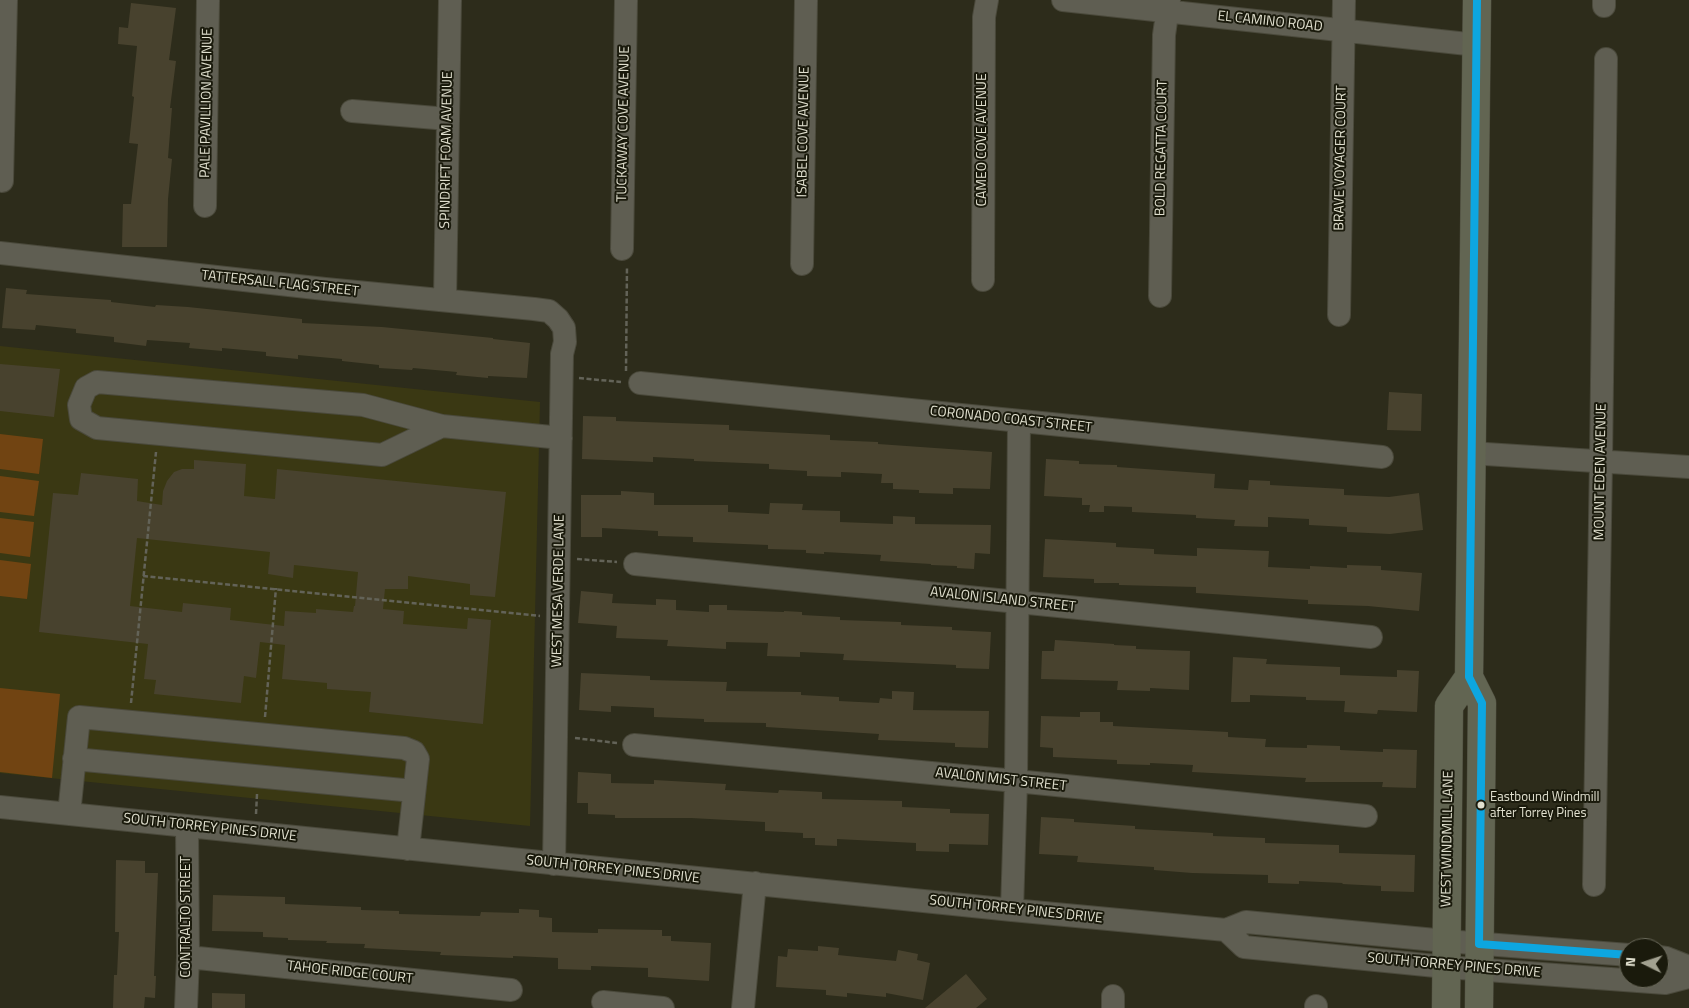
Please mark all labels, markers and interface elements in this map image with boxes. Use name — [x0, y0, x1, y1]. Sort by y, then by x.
street label: EL CAMINO ROAD — [1217, 8, 1323, 36]
street label: PALE PAVILLION AVENUE — [197, 28, 217, 178]
street label: TUCKAWAY COVE AVENUE — [614, 46, 634, 202]
street label: ISABEL COVE AVENUE — [794, 66, 814, 198]
street label: SPINDRIFT FOAM AVENUE — [437, 71, 457, 229]
street label: CAMEO COVE AVENUE — [975, 73, 991, 207]
street label: BOLD REGATTA COURT — [1152, 80, 1172, 216]
street label: BRAVE VOYAGER COURT — [1331, 85, 1351, 231]
street label: TATTERSALL FLAG STREET — [200, 267, 360, 301]
street label: CORONADO COAST STREET — [929, 403, 1093, 437]
street label: MOUNT EDEN AVENUE — [1591, 403, 1611, 541]
street label: WEST MESA VERDE LANE — [549, 514, 569, 668]
street label: AVALON ISLAND STREET — [929, 584, 1077, 616]
street label: AVALON MIST STREET — [935, 765, 1067, 795]
street label: WEST WINDMILL LANE — [1438, 771, 1458, 907]
place label: Eastbound Windmill after Torrey Pines — [1490, 790, 1600, 821]
marker: Eastbound Windmill after Torrey Pines — [1476, 800, 1486, 810]
street label: SOUTH TORREY PINES DRIVE — [122, 811, 298, 845]
street label: SOUTH TORREY PINES DRIVE — [525, 853, 701, 887]
street label: CONTRALTO STREET — [179, 856, 195, 978]
street label: SOUTH TORREY PINES DRIVE — [928, 893, 1104, 927]
north arrow — [1619, 938, 1669, 988]
street label: SOUTH TORREY PINES DRIVE — [1366, 950, 1542, 982]
text: N — [1619, 956, 1640, 968]
street label: TAHOE RIDGE COURT — [286, 958, 414, 988]

